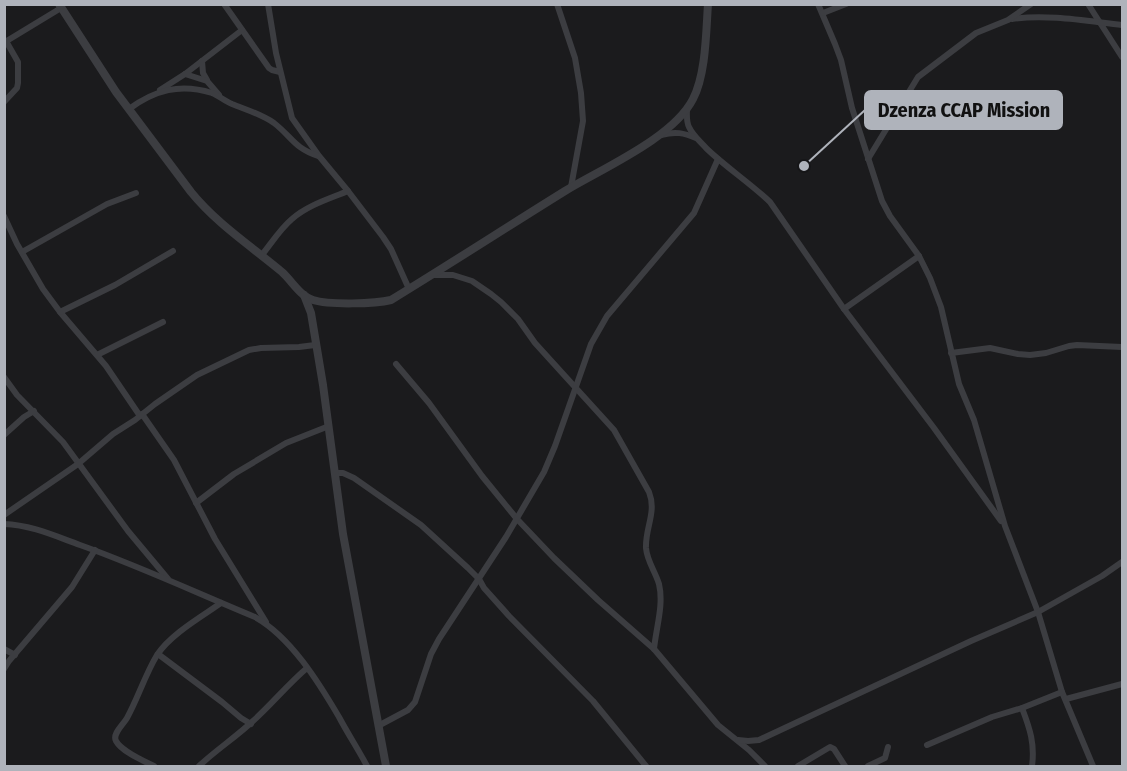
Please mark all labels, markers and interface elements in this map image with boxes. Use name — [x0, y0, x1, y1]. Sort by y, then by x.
callout: Dzenza CCAP Mission — [865, 91, 1062, 129]
text: Dzenza CCAP Mission — [878, 98, 1050, 122]

